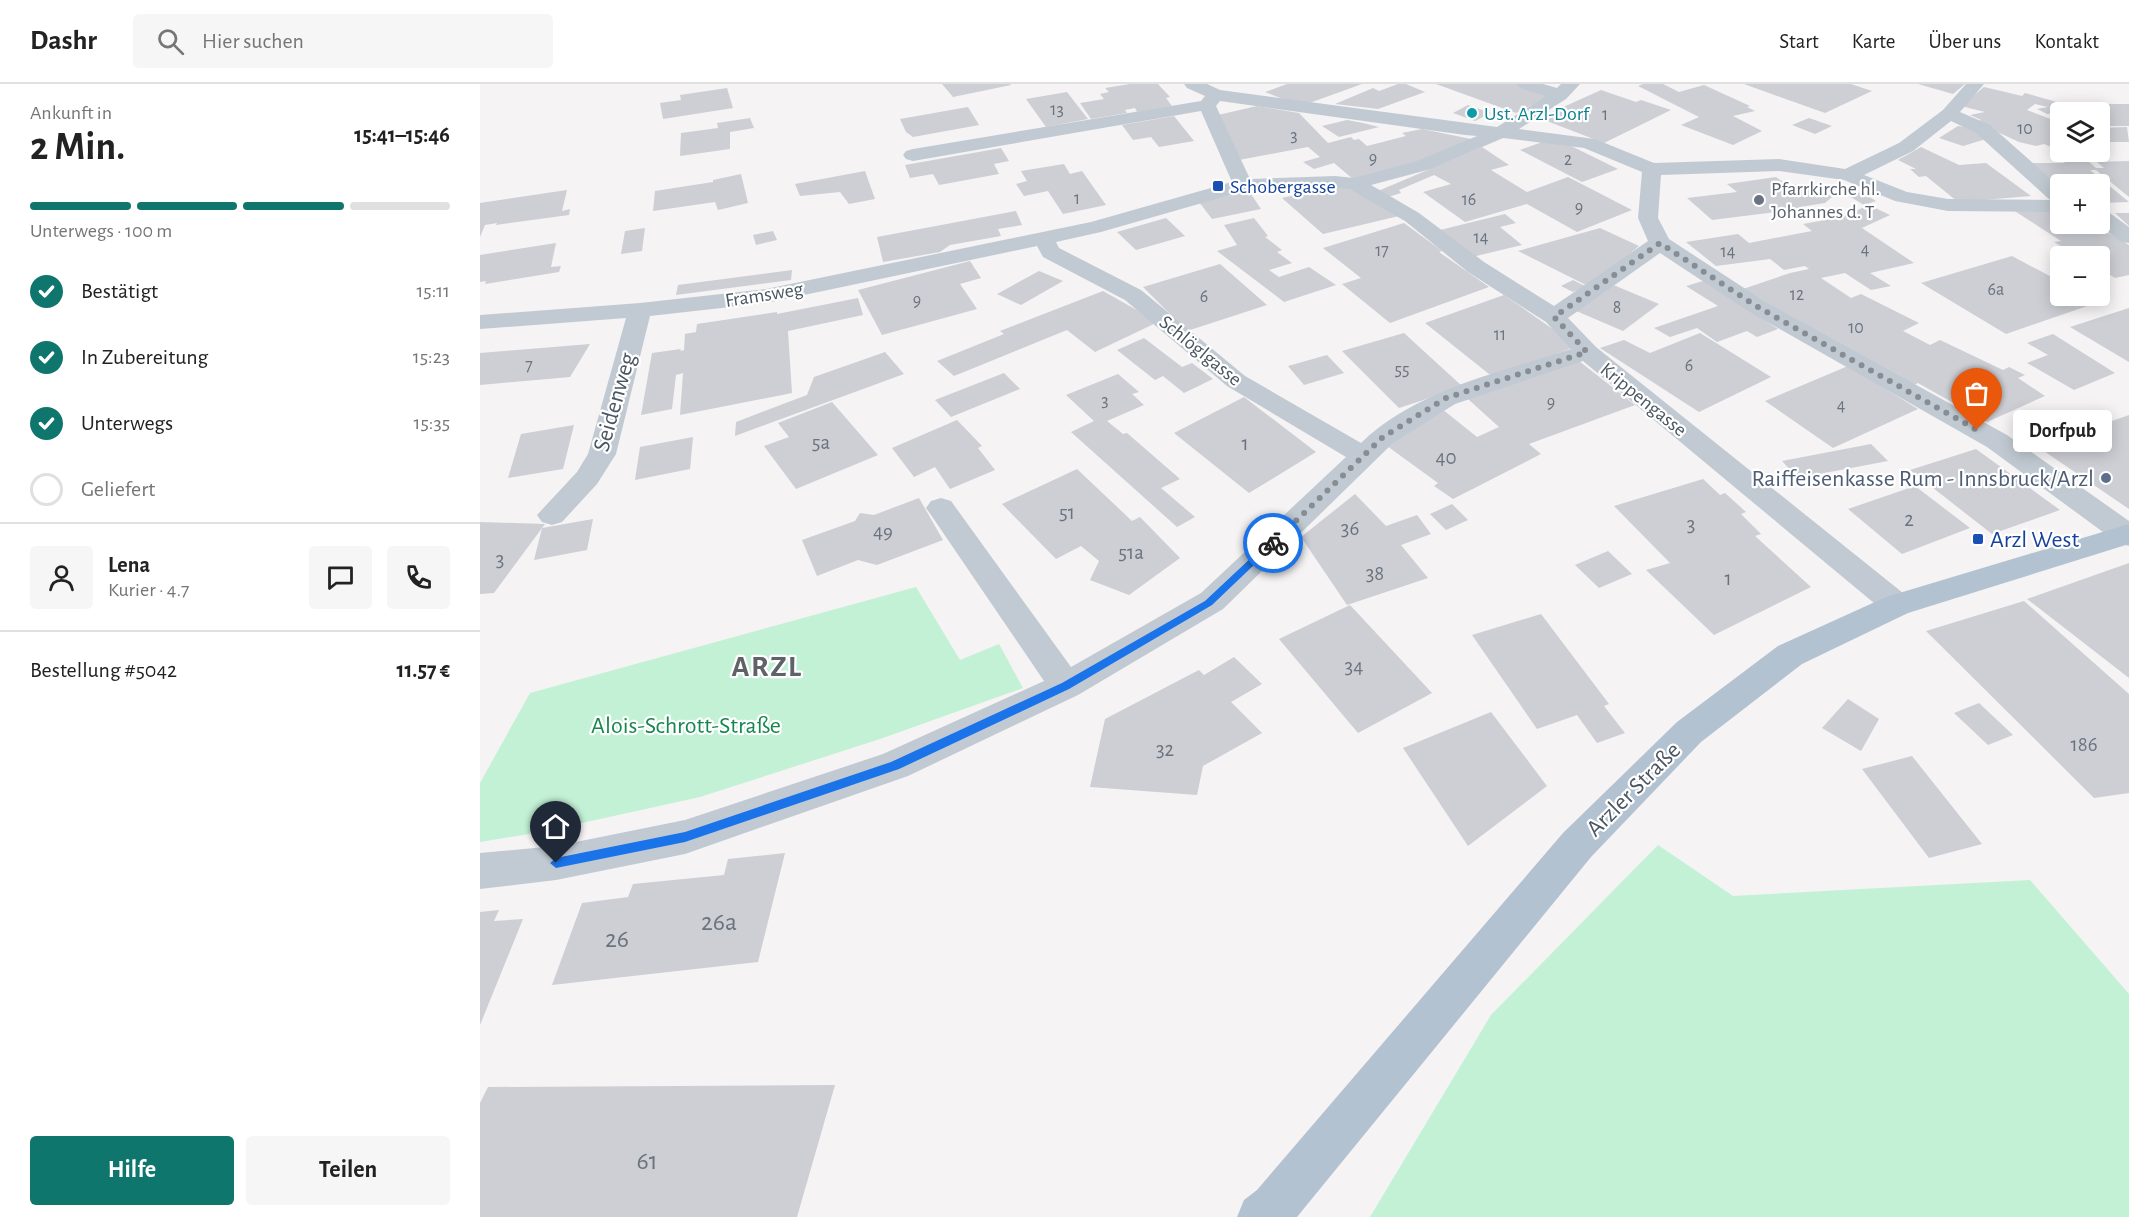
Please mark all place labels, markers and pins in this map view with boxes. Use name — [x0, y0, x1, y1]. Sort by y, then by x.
place label: Ust. Arzl-Dorf — [1484, 104, 1590, 124]
marker: Ust. Arzl-Dorf — [1465, 106, 1479, 120]
place label: Schobergasse — [1230, 177, 1336, 197]
marker: Schobergasse — [1211, 179, 1225, 193]
place label: Pfarrkirche hl. Johannes d. T — [1771, 179, 1880, 222]
marker: Pfarrkirche hl. Johannes d. T — [1752, 193, 1766, 207]
pin — [1951, 368, 2002, 430]
callout: Dorfpub — [2013, 409, 2112, 451]
place label: Raiffeisenkasse Rum - Innsbruck/Arzl — [1751, 467, 2094, 491]
marker: Raiffeisenkasse Rum - Innsbruck/Arzl — [2099, 471, 2113, 485]
place label: Arzl West — [1990, 528, 2079, 552]
marker: Arzl West — [1971, 532, 1985, 546]
pin — [530, 801, 581, 863]

